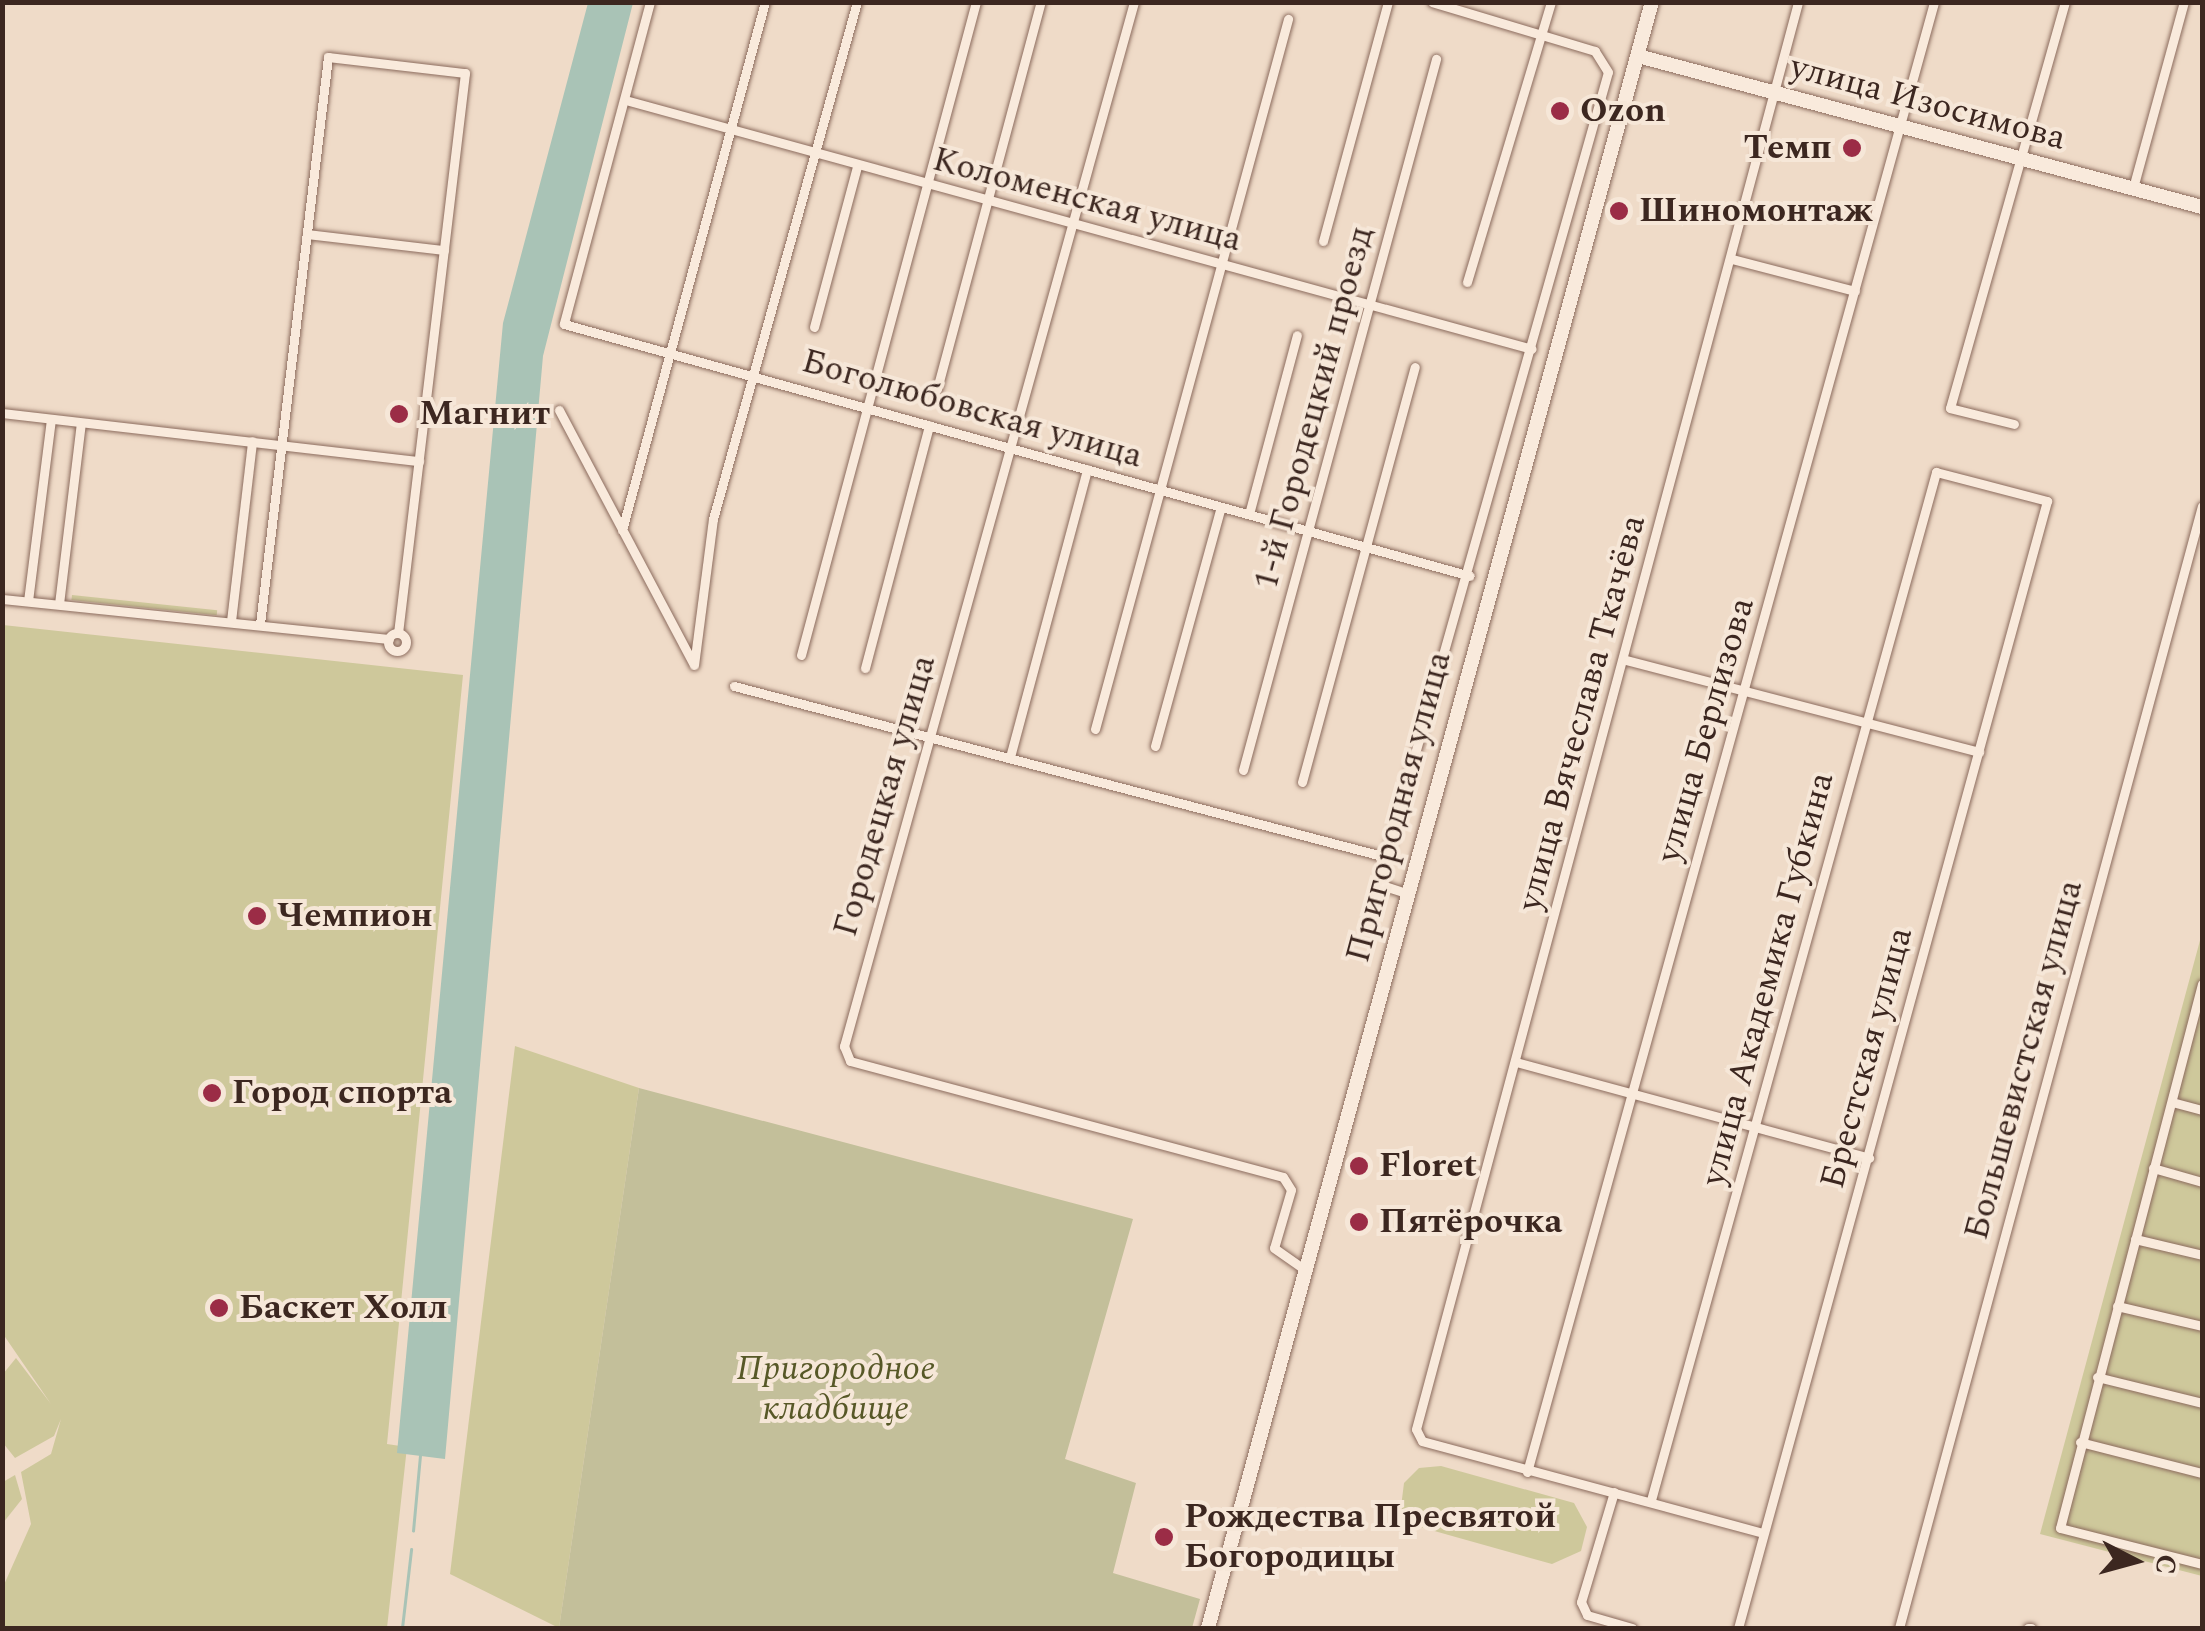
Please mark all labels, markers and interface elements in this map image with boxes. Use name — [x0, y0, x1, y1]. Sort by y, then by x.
street label: улица Изосимова — [1786, 46, 2070, 160]
place label: Ozon — [1580, 90, 1666, 132]
marker: Ozon — [1549, 100, 1571, 122]
place label: Темп — [1744, 127, 1832, 169]
marker: Темп — [1841, 137, 1863, 159]
street label: Коломенская улица — [928, 139, 1246, 261]
place label: Шиномонтаж — [1639, 190, 1873, 232]
marker: Шиномонтаж — [1608, 200, 1630, 222]
street label: 1-й Городецкий проезд — [1245, 222, 1383, 594]
street label: Боголюбовская улица — [797, 340, 1147, 478]
place label: Магнит — [419, 393, 550, 435]
marker: Магнит — [388, 403, 410, 425]
street label: улица Вячеслава Ткачёва — [1509, 511, 1655, 915]
street label: улица Берлизова — [1648, 593, 1764, 867]
street label: Пригородная улица — [1337, 647, 1461, 967]
street label: Городецкая улица — [825, 650, 945, 942]
street label: улица Академика Губкина — [1693, 768, 1843, 1190]
street label: Большевистская улица — [1956, 876, 2092, 1244]
place label: Чемпион — [277, 895, 433, 937]
marker: Чемпион — [246, 905, 268, 927]
street label: Брестская улица — [1812, 923, 1922, 1193]
place label: Город спорта — [232, 1072, 452, 1114]
marker: Город спорта — [201, 1082, 223, 1104]
place label: Floret — [1379, 1145, 1477, 1187]
marker: Floret — [1348, 1155, 1370, 1177]
place label: Пятёрочка — [1379, 1201, 1563, 1243]
marker: Пятёрочка — [1348, 1211, 1370, 1233]
place label: Баскет Холл — [239, 1287, 447, 1329]
marker: Баскет Холл — [208, 1297, 230, 1319]
park label: Пригородное кладбище — [736, 1348, 936, 1430]
place label: Рождества Пресвятой Богородицы — [1184, 1496, 1556, 1578]
north arrow — [2085, 1511, 2185, 1611]
marker: Рождества Пресвятой Богородицы — [1153, 1526, 1175, 1548]
text: С — [2143, 1552, 2188, 1576]

